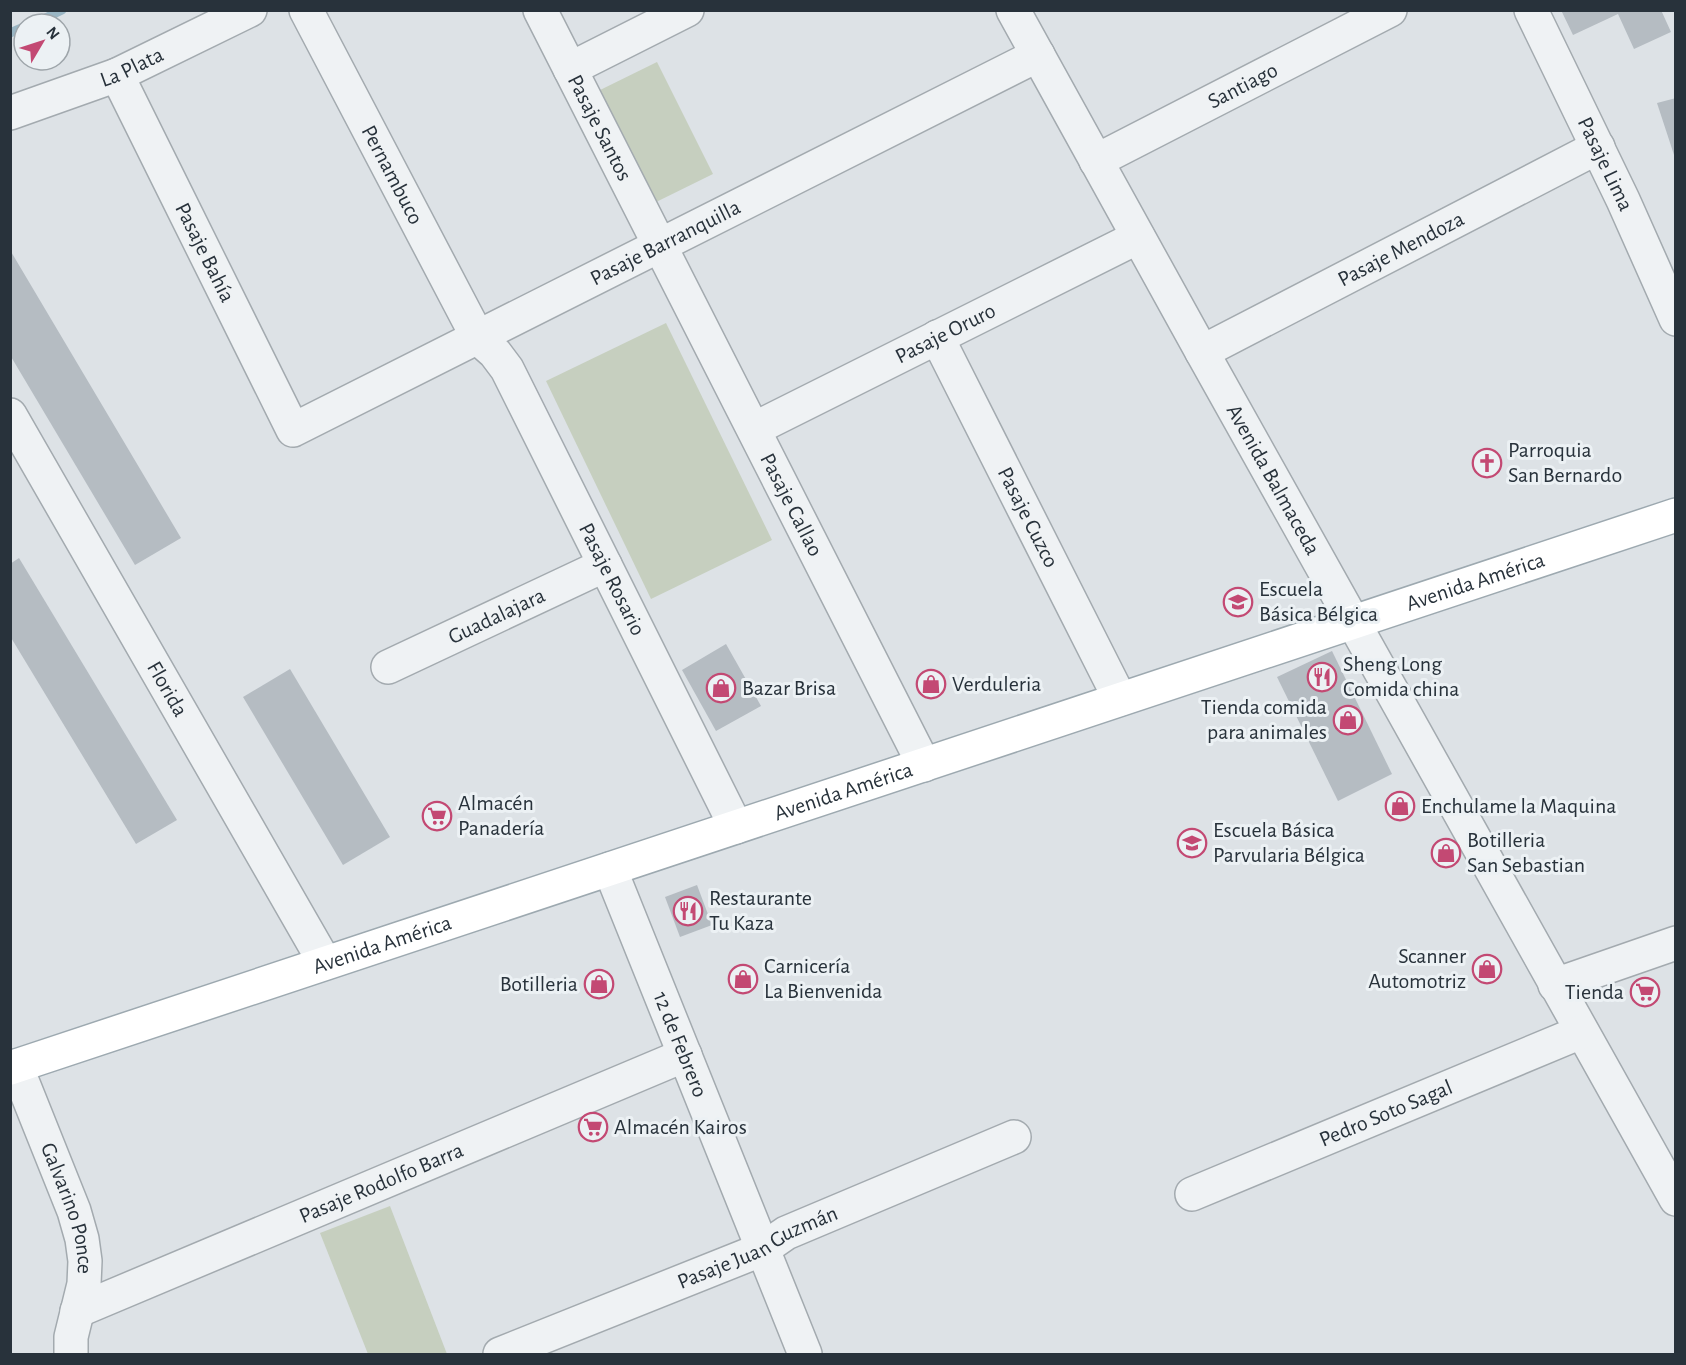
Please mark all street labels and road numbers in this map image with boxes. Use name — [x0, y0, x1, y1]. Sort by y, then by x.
street label: La Plata — [97, 43, 167, 91]
street label: Santiago — [1204, 59, 1281, 113]
street label: Pasaje Santos — [564, 71, 636, 184]
street label: Pasaje Lima — [1574, 114, 1637, 214]
street label: Pernambuco — [357, 122, 427, 228]
street label: Pasaje Barranquilla — [587, 196, 744, 290]
street label: Pasaje Bahía — [171, 199, 239, 306]
street label: Pasaje Mendoza — [1334, 207, 1468, 291]
street label: Pasaje Oruro — [892, 299, 999, 368]
street label: Avenida Balmaceda — [1223, 401, 1324, 559]
street label: Pasaje Callao — [756, 450, 827, 560]
street label: Pasaje Cuzco — [994, 463, 1063, 571]
street label: Pasaje Rosario — [575, 519, 649, 639]
street label: Avenida América — [1403, 548, 1547, 615]
street label: Guadalajara — [445, 584, 548, 648]
street label: Florida — [143, 658, 192, 720]
street label: Avenida América — [771, 758, 915, 825]
street label: Avenida América — [310, 911, 454, 978]
street label: 12 de Febrero — [649, 988, 712, 1100]
street label: Pedro Soto Sagal — [1316, 1076, 1456, 1151]
street label: Pasaje Rodolfo Barra — [296, 1139, 466, 1227]
street label: Galvarino Ponce — [37, 1140, 96, 1274]
street label: Pasaje Juan Guzmán — [674, 1202, 841, 1293]

